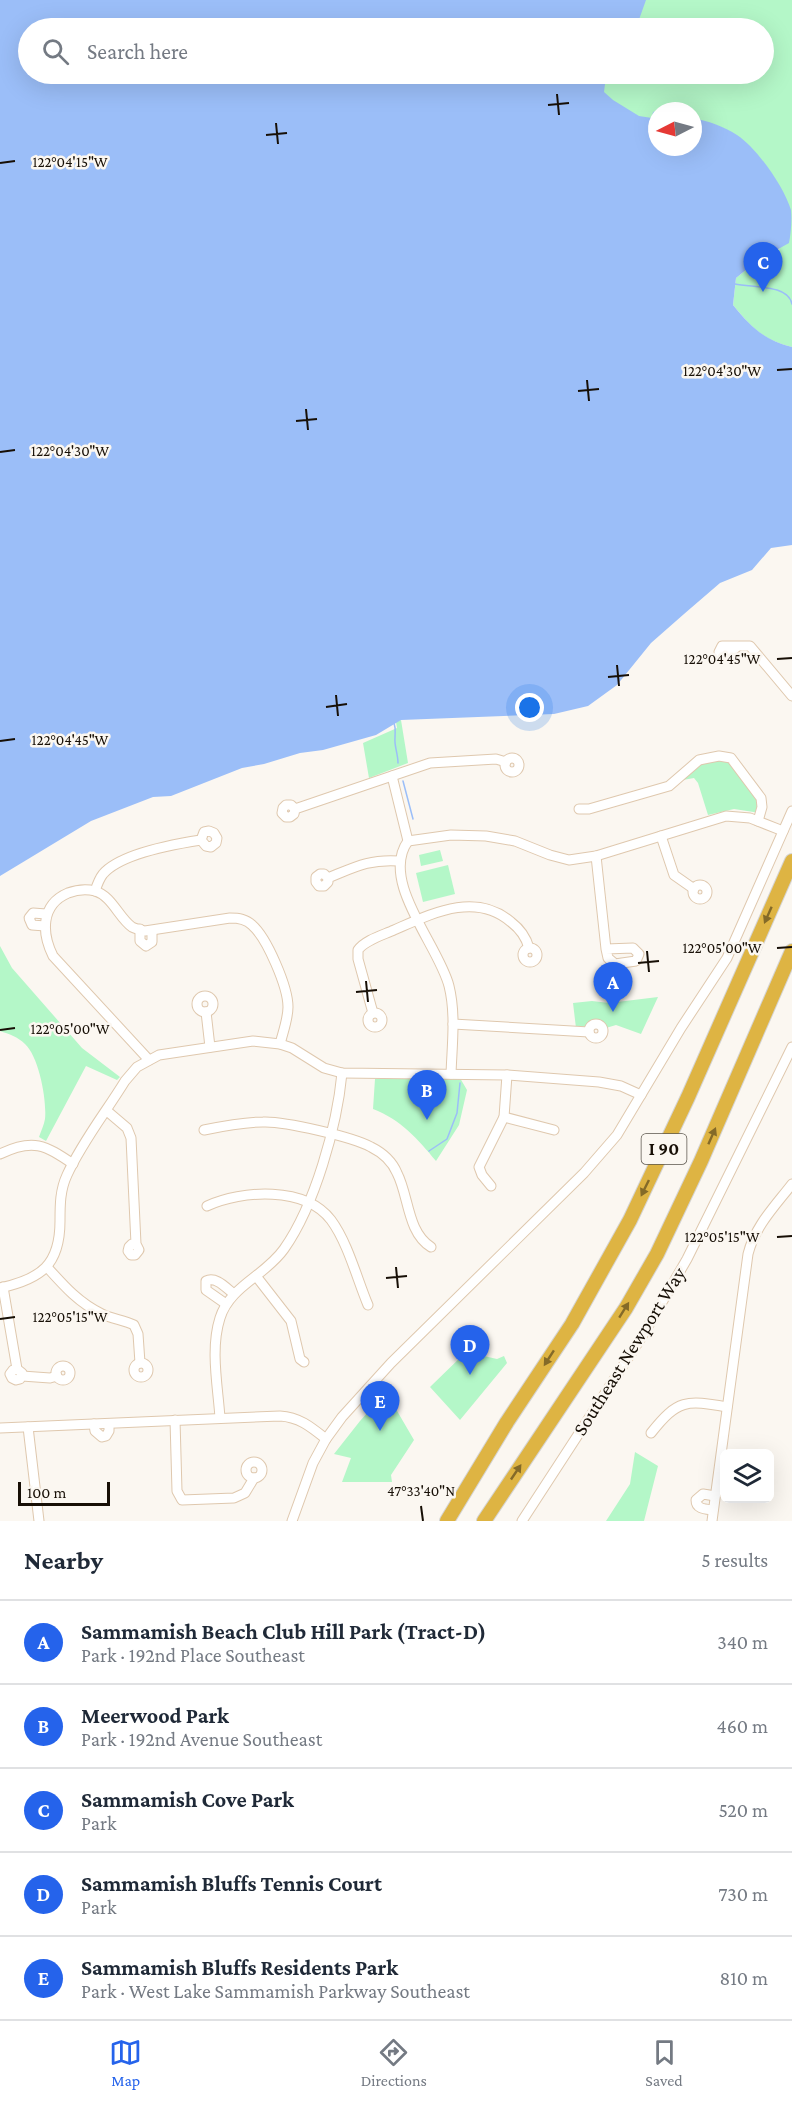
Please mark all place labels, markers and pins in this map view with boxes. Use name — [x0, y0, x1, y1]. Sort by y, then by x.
pin: C — [744, 242, 783, 292]
pin: A — [594, 962, 632, 1012]
pin: B — [408, 1070, 446, 1120]
pin: D — [450, 1326, 490, 1375]
pin: E — [360, 1382, 400, 1431]

